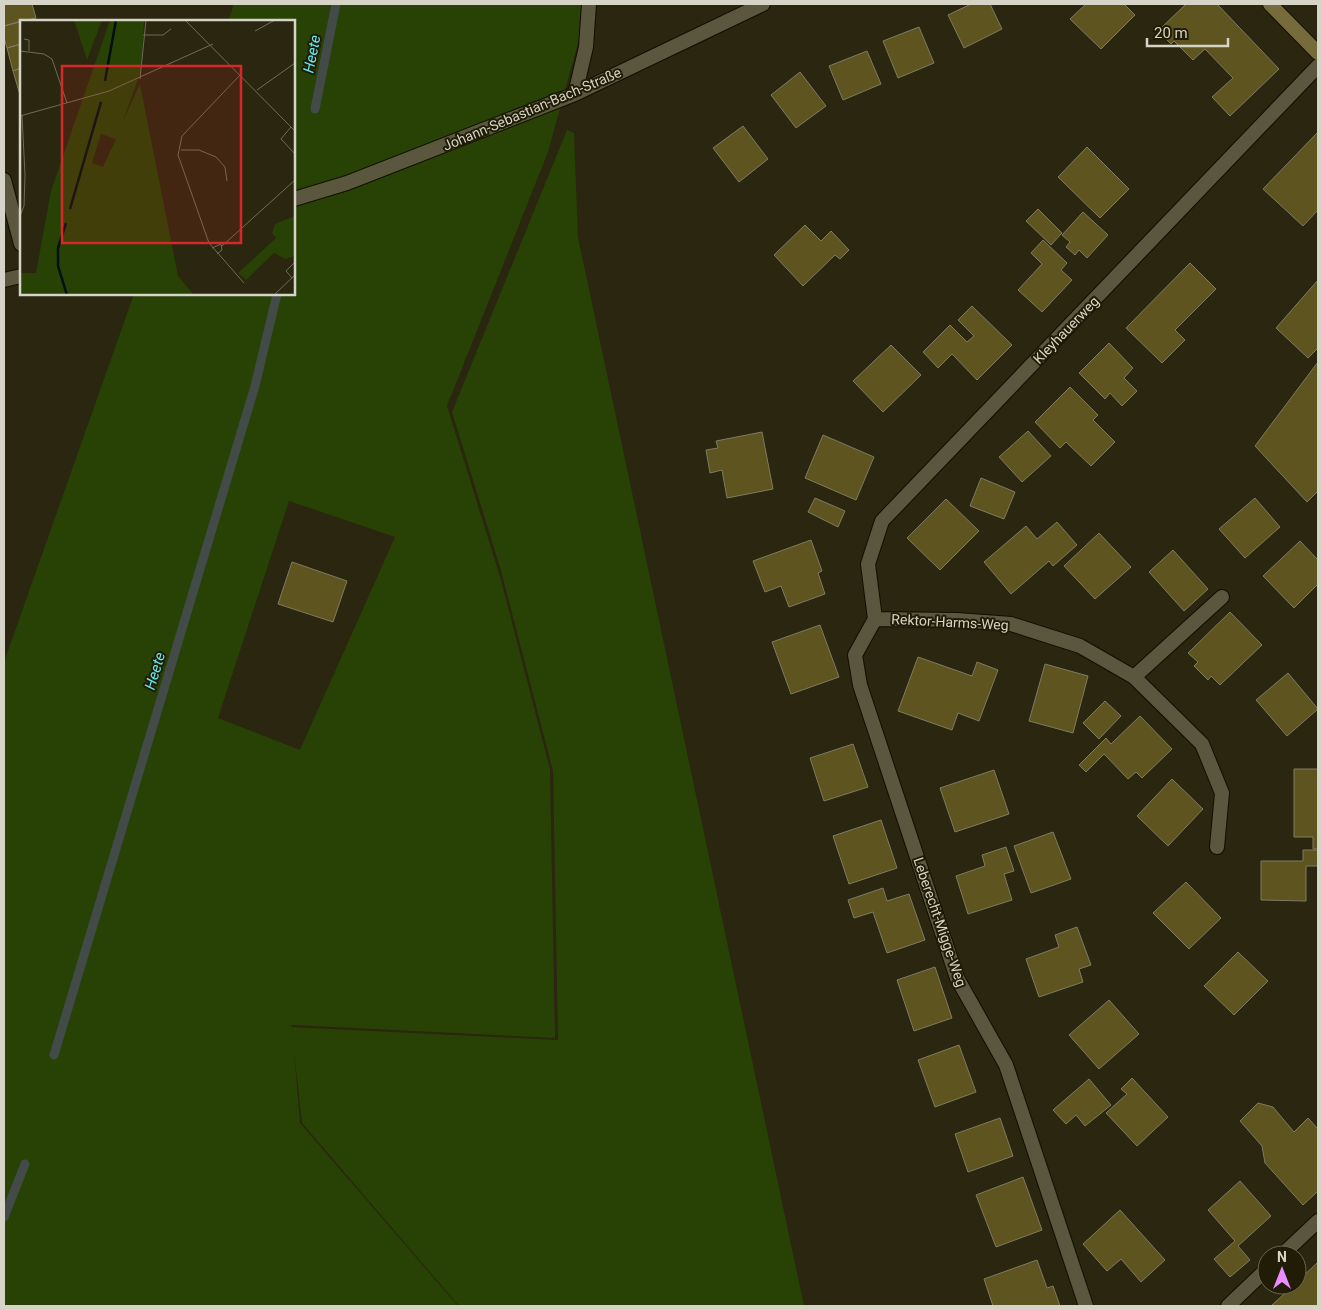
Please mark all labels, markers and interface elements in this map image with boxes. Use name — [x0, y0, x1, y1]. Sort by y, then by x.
scale bar — [1147, 15, 1228, 47]
inset map — [20, 20, 295, 295]
text: 20 m — [1154, 24, 1188, 42]
water label: Heete — [300, 33, 325, 75]
street label: Johann-Sebastian-Bach-Straße — [441, 64, 623, 154]
street label: Kleyhauerweg — [1030, 293, 1102, 367]
street label: Rektor-Harms-Weg — [891, 611, 1009, 633]
water label: Heete — [141, 650, 169, 692]
street label: Leberecht-Migge-Weg — [910, 855, 970, 989]
north arrow — [1257, 1245, 1307, 1295]
text: N — [1277, 1249, 1287, 1265]

